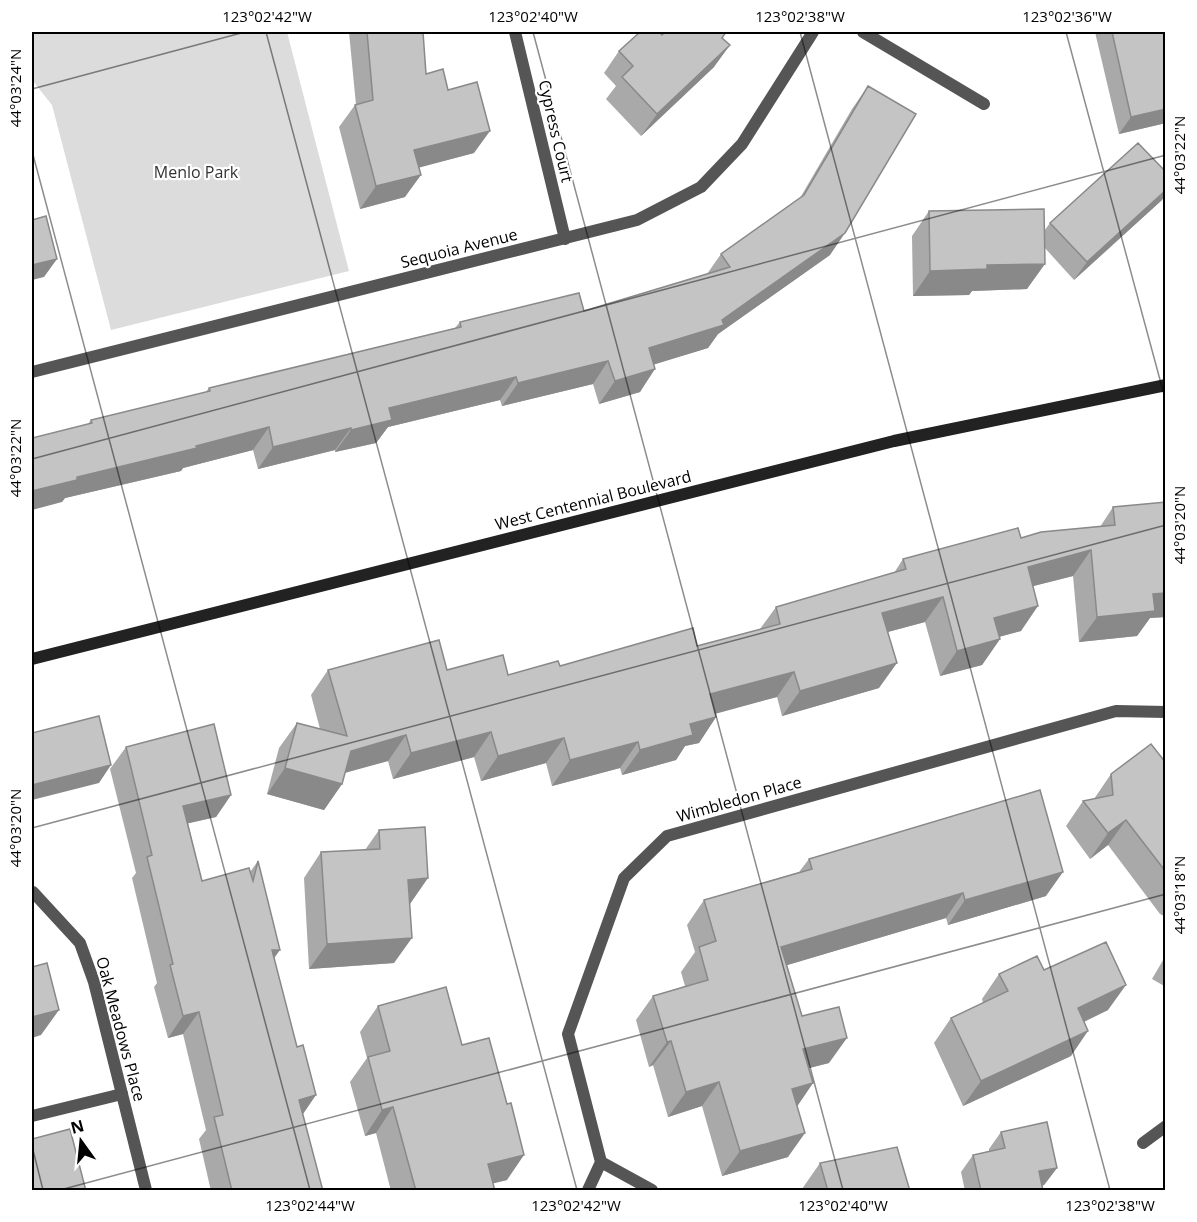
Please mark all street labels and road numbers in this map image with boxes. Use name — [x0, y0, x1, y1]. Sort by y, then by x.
street label: Cypress Court — [534, 78, 579, 185]
street label: Sequoia Avenue — [398, 223, 520, 273]
street label: West Centennial Boulevard — [493, 465, 693, 535]
street label: Wimbledon Place — [674, 771, 804, 827]
street label: Oak Meadows Place — [91, 954, 151, 1104]

